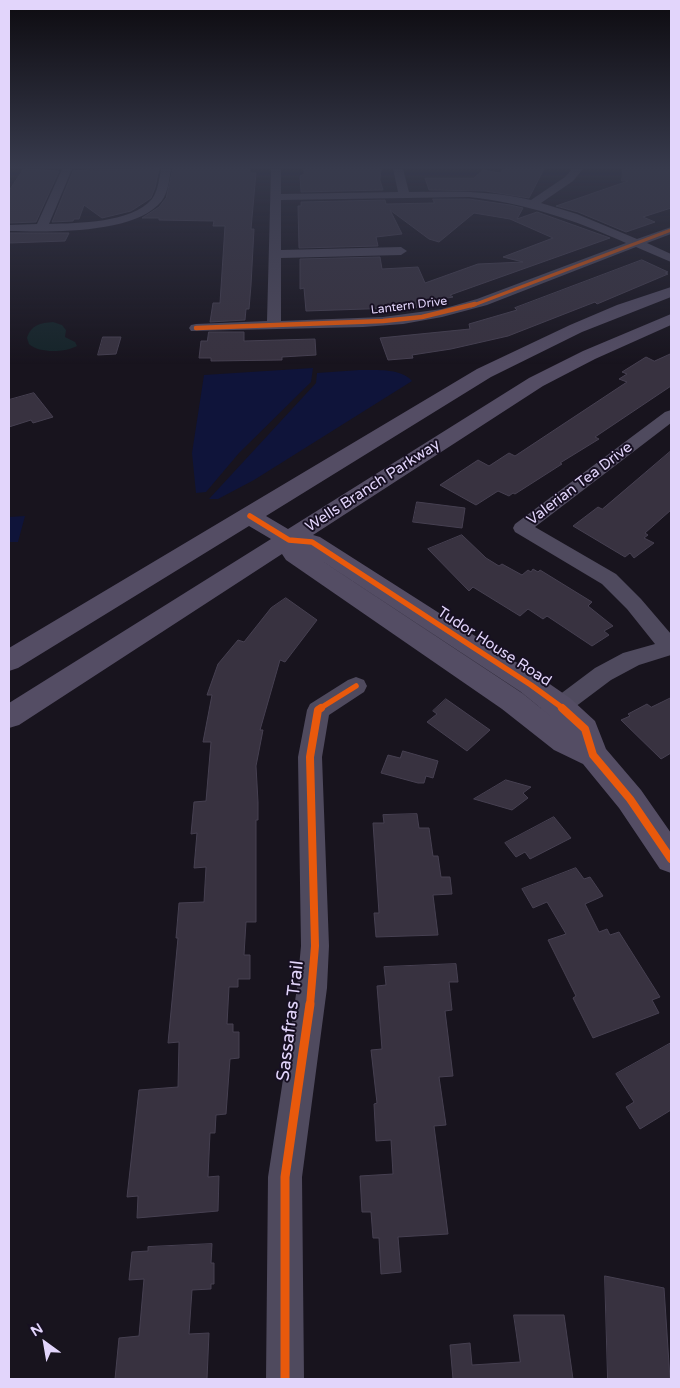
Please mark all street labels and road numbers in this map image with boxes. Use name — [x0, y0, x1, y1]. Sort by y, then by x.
street label: Lantern Drive — [370, 294, 448, 318]
street label: Wells Branch Parkway — [303, 436, 443, 536]
street label: Valerian Tea Drive — [524, 439, 636, 529]
street label: Tudor House Road — [434, 603, 554, 691]
street label: Sassafras Trail — [273, 959, 309, 1083]

